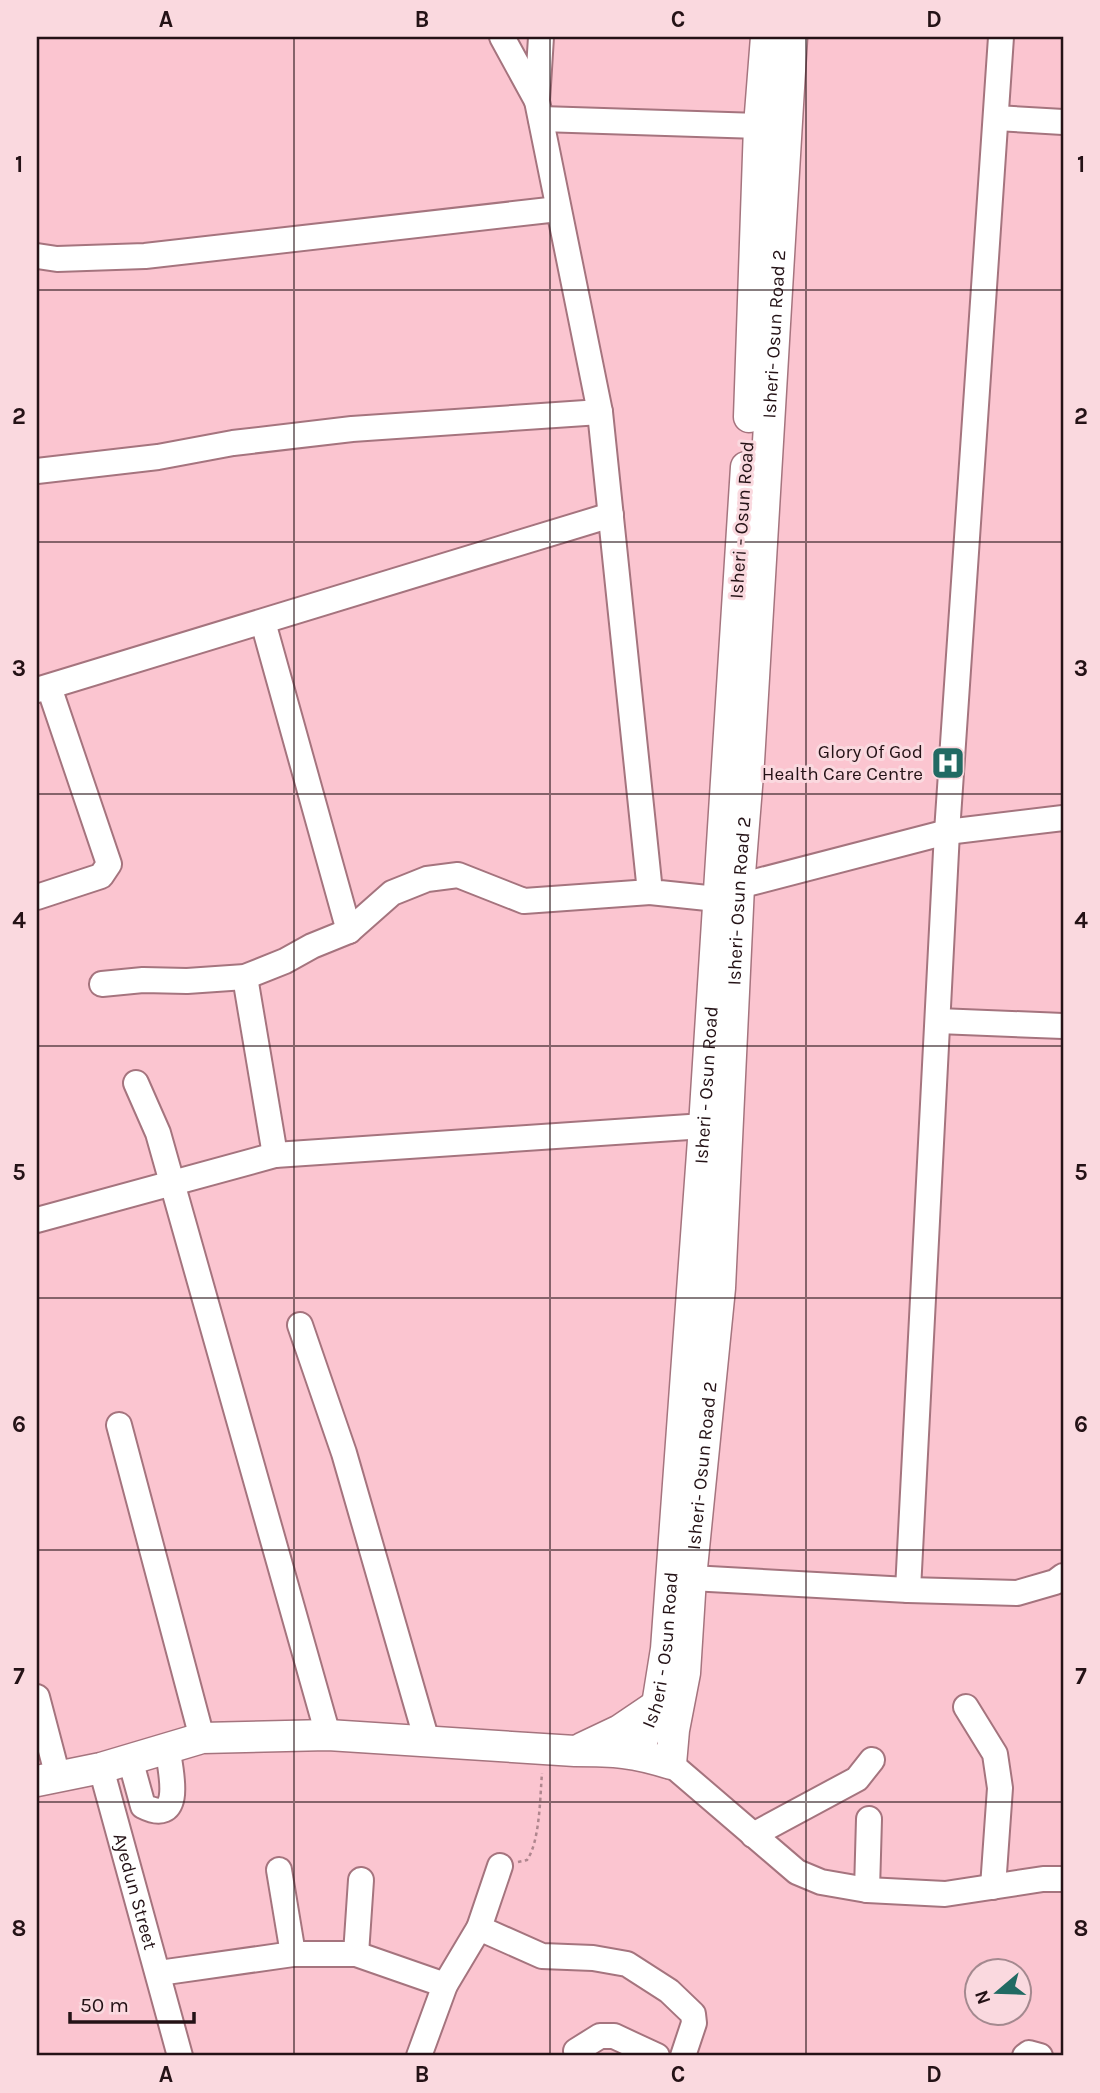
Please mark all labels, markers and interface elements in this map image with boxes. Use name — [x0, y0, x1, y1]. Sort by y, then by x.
text: A — [159, 6, 173, 33]
text: B — [415, 6, 429, 33]
text: C — [671, 6, 685, 33]
text: D — [926, 6, 942, 33]
text: 1 — [15, 151, 23, 178]
text: 1 — [1077, 151, 1085, 178]
street label: Isheri- Osun Road 2 — [758, 249, 790, 419]
text: 2 — [12, 403, 26, 430]
text: 2 — [1074, 403, 1088, 430]
street label: Isheri - Osun Road — [726, 440, 758, 600]
text: 3 — [12, 655, 26, 682]
text: 3 — [1074, 655, 1088, 682]
place label: Glory Of God Health Care Centre — [762, 741, 923, 785]
hospital icon: Glory Of God Health Care Centre — [929, 744, 967, 782]
street label: Isheri- Osun Road 2 — [723, 816, 756, 986]
text: 4 — [12, 907, 26, 934]
text: 4 — [1074, 907, 1088, 934]
street label: Isheri - Osun Road — [690, 1005, 723, 1165]
text: 5 — [12, 1159, 26, 1186]
text: 5 — [1074, 1159, 1088, 1186]
street label: Isheri- Osun Road 2 — [683, 1380, 722, 1551]
text: 6 — [12, 1411, 26, 1438]
text: 6 — [1074, 1411, 1088, 1438]
street label: Isheri - Osun Road — [638, 1571, 683, 1732]
text: 7 — [13, 1663, 25, 1690]
text: 7 — [1075, 1663, 1087, 1690]
street label: Ayedun Street — [108, 1831, 161, 1952]
text: 8 — [12, 1915, 26, 1942]
text: 8 — [1074, 1915, 1088, 1942]
north arrow — [964, 1956, 1034, 2026]
scale bar — [70, 1981, 194, 2025]
text: N — [970, 1987, 995, 2007]
text: 50 m — [80, 1993, 129, 2017]
text: A — [159, 2061, 173, 2088]
text: B — [415, 2061, 429, 2088]
text: C — [671, 2061, 685, 2088]
text: D — [926, 2061, 942, 2088]

